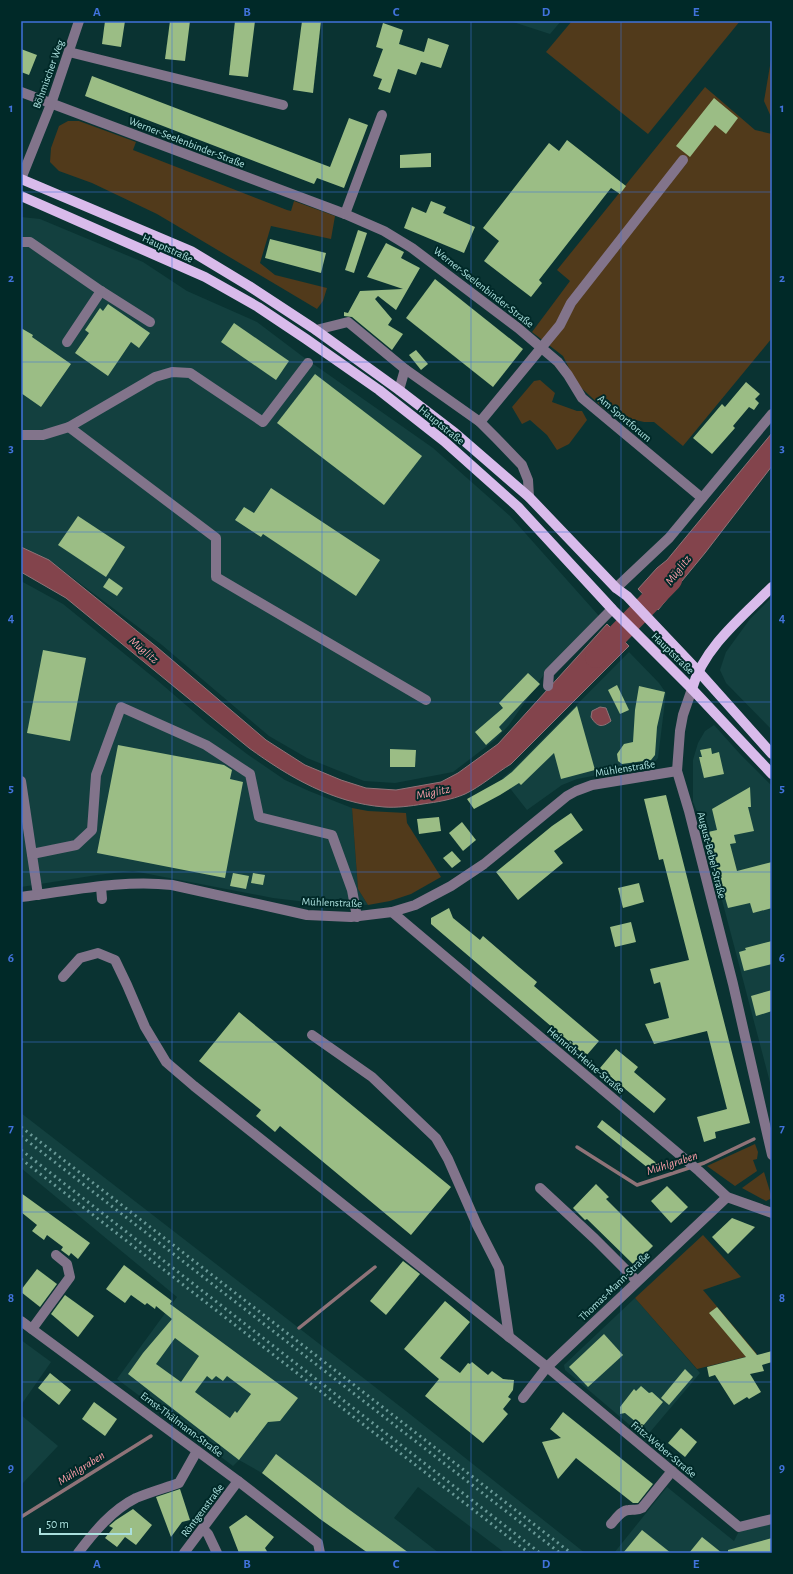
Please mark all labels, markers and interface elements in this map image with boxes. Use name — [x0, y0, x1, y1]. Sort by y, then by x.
text: A — [93, 6, 101, 19]
text: B — [243, 6, 251, 19]
text: C — [393, 6, 400, 19]
text: D — [542, 6, 551, 19]
text: E — [693, 6, 700, 19]
street label: Böhmischer Weg — [31, 38, 66, 110]
text: 1 — [9, 102, 13, 115]
text: 1 — [780, 102, 784, 115]
street label: Werner-Seelenbinder-Straße — [127, 115, 246, 170]
street label: Hauptstraße — [141, 232, 195, 265]
street label: Werner-Seelenbinder-Straße — [432, 245, 536, 330]
text: 2 — [8, 272, 14, 285]
text: 2 — [779, 272, 785, 285]
street label: Am Sportforum — [596, 393, 654, 444]
street label: Hauptstraße — [417, 404, 466, 447]
text: 3 — [8, 442, 14, 455]
text: 3 — [779, 442, 785, 455]
water label: Müglitz — [663, 553, 693, 587]
text: 4 — [8, 612, 15, 625]
text: 4 — [779, 612, 786, 625]
street label: Hauptstraße — [649, 631, 696, 676]
water label: Müglitz — [127, 634, 161, 666]
street label: Mühlenstraße — [594, 758, 656, 779]
text: 5 — [8, 782, 14, 795]
text: 5 — [779, 782, 785, 795]
water label: Müglitz — [415, 783, 451, 801]
street label: August-Bebel-Straße — [695, 810, 728, 900]
street label: Mühlenstraße — [302, 896, 362, 909]
text: 6 — [8, 952, 14, 965]
text: 6 — [779, 952, 785, 965]
street label: Heinrich-Heine-Straße — [545, 1025, 627, 1096]
text: 7 — [8, 1122, 14, 1135]
text: 7 — [779, 1122, 785, 1135]
water label: Mühlgraben — [645, 1149, 699, 1177]
street label: Thomas-Mann-Straße — [577, 1250, 652, 1323]
text: 8 — [8, 1292, 14, 1305]
text: 8 — [779, 1292, 785, 1305]
street label: Ernst-Thälmann-Straße — [138, 1390, 225, 1459]
street label: Fritz-Weber-Straße — [629, 1419, 698, 1480]
water label: Mühlgraben — [55, 1449, 107, 1487]
text: 9 — [8, 1462, 14, 1475]
text: 9 — [779, 1462, 785, 1475]
street label: Röntgenstraße — [179, 1482, 226, 1539]
scale bar — [40, 1510, 131, 1536]
text: 50 m — [46, 1518, 69, 1530]
text: A — [93, 1558, 101, 1571]
text: B — [243, 1558, 251, 1571]
text: C — [393, 1558, 400, 1571]
text: D — [542, 1558, 551, 1571]
text: E — [693, 1558, 700, 1571]

